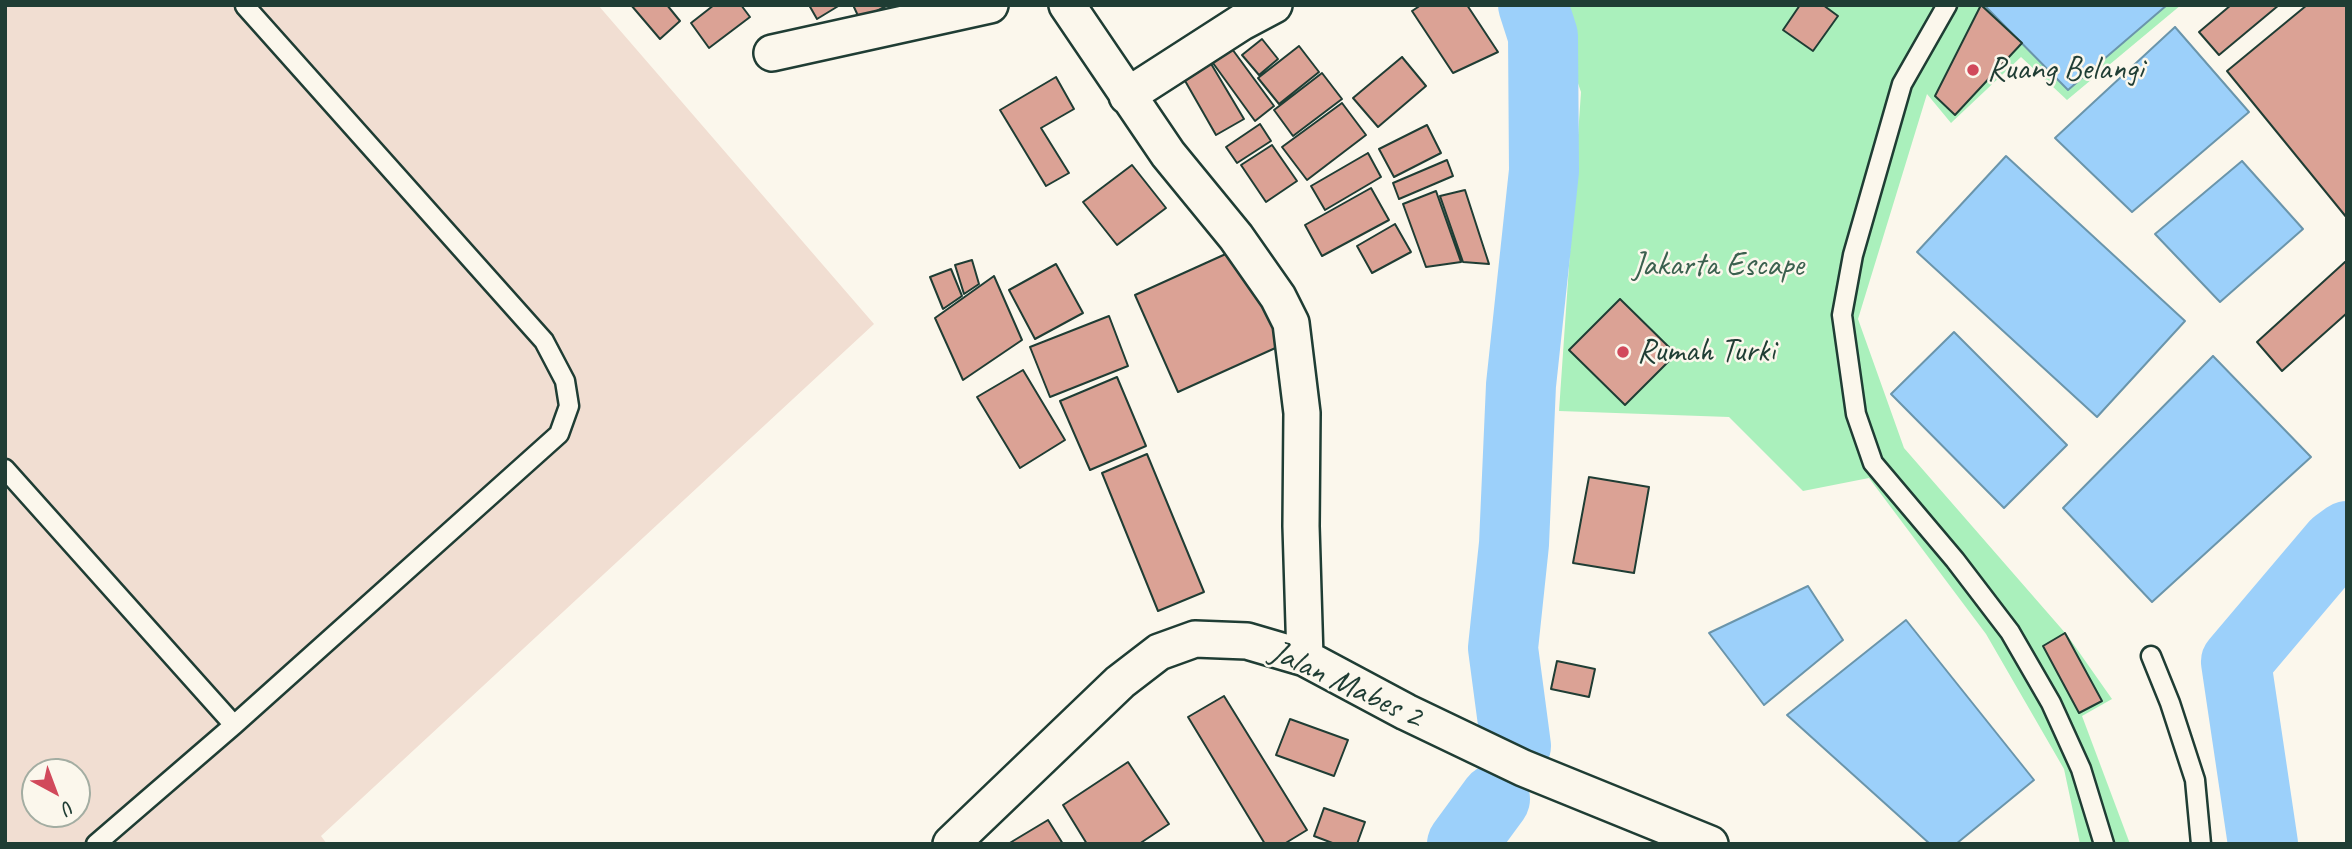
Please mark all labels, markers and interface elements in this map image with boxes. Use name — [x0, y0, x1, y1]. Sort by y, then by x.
place label: Ruang Belangi — [1987, 50, 2143, 90]
marker: Ruang Belangi — [1965, 62, 1981, 78]
park label: Jakarta Escape — [1632, 246, 1804, 286]
place label: Rumah Turki — [1637, 332, 1775, 372]
marker: Rumah Turki — [1615, 344, 1631, 360]
street label: Jalan Mabes 2 — [1264, 633, 1428, 737]
north arrow — [21, 758, 91, 828]
text: U — [57, 795, 80, 819]

